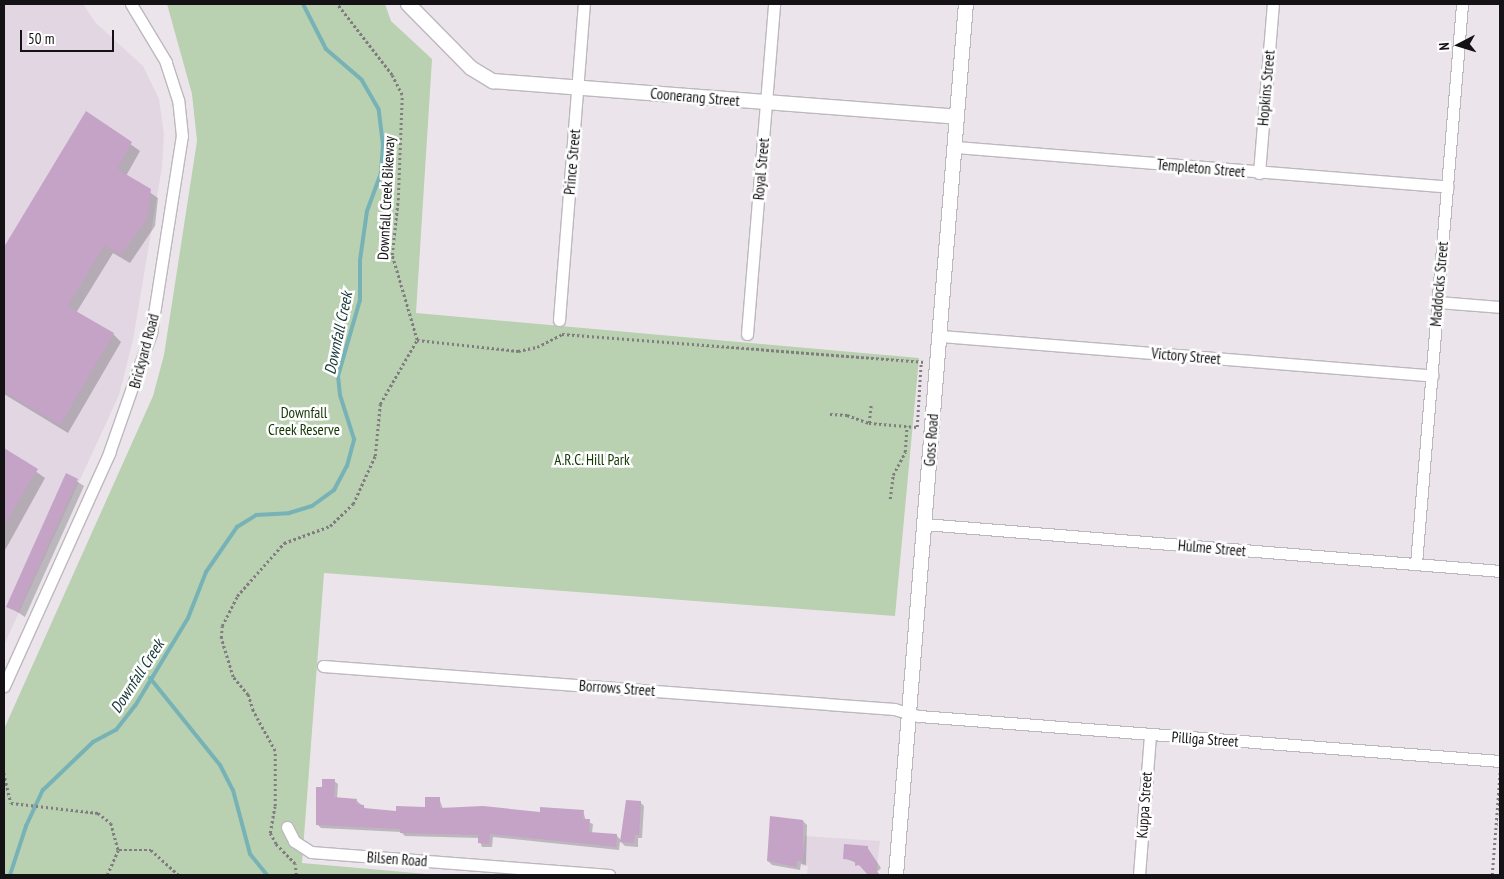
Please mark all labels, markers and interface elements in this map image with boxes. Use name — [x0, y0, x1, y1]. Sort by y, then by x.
scale bar — [22, 20, 116, 52]
north arrow — [1434, 20, 1484, 70]
text: 50 m — [28, 29, 54, 48]
text: N — [1435, 42, 1453, 51]
street label: Hopkins Street — [1254, 49, 1278, 127]
street label: Coonerang Street — [650, 84, 740, 110]
street label: Prince Street — [560, 128, 584, 196]
street label: Downfall Creek Bikeway — [374, 135, 398, 261]
street label: Royal Street — [749, 137, 773, 201]
street label: Templeton Street — [1156, 155, 1246, 181]
street label: Maddocks Street — [1426, 241, 1452, 327]
water label: Downfall Creek — [320, 290, 356, 376]
street label: Brickyard Road — [125, 312, 163, 390]
street label: Victory Street — [1150, 344, 1222, 368]
park label: Downfall Creek Reserve — [268, 403, 340, 438]
street label: Goss Road — [920, 413, 942, 467]
park label: A.R.C. Hill Park — [554, 451, 630, 469]
street label: Hulme Street — [1177, 536, 1247, 560]
water label: Downfall Creek — [106, 636, 168, 716]
street label: Borrows Street — [578, 676, 656, 700]
street label: Pilliga Street — [1171, 728, 1239, 750]
street label: Kuppa Street — [1133, 771, 1155, 839]
street label: Bilsen Road — [366, 848, 428, 870]

